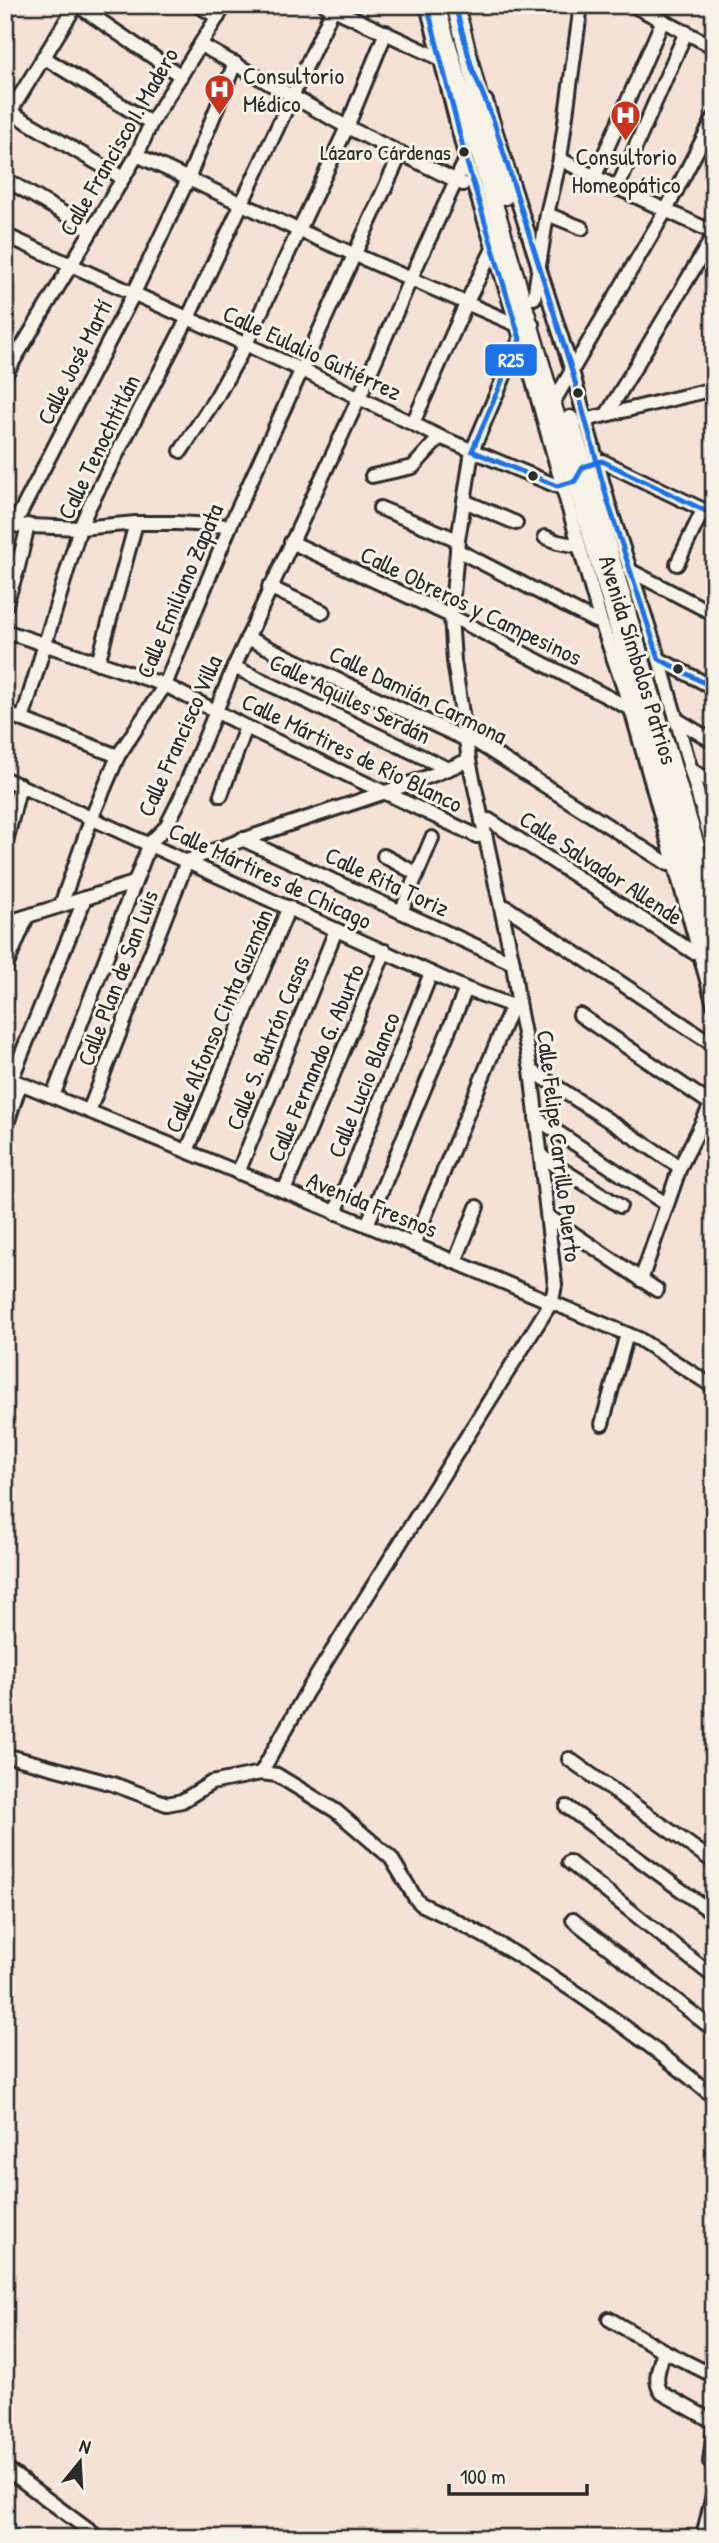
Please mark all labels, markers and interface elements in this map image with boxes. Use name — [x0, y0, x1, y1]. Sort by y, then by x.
street label: Calle Francisco I. Madero — [51, 41, 185, 242]
place label: Consultorio Médico — [243, 59, 344, 119]
hospital icon: Consultorio Médico — [203, 73, 237, 117]
hospital icon: Consultorio Homeopático — [609, 98, 643, 142]
place label: Lázaro Cárdenas — [320, 137, 451, 167]
place label: Consultorio Homeopático — [572, 140, 681, 200]
marker: Lázaro Cárdenas — [457, 145, 471, 159]
street label: Calle José Martí — [29, 293, 120, 430]
street label: Calle Eulalio Gutiérrez — [218, 297, 407, 407]
line badge: R25 — [484, 343, 538, 377]
text: R25 — [498, 347, 525, 373]
street label: Calle Tenochtitlán — [49, 369, 147, 524]
unlabelled marker — [571, 386, 585, 400]
unlabelled marker — [526, 469, 540, 483]
street label: Calle Emiliano Zapata — [128, 499, 230, 683]
street label: Calle Obreros y Campesinos — [355, 538, 587, 673]
street label: Avenida Símbolos Patrios — [592, 551, 686, 768]
street label: Calle Damián Carmona — [324, 637, 513, 751]
street label: Calle Aquiles Serdán — [264, 645, 437, 751]
street label: Calle Francisco Villa — [129, 650, 229, 821]
unlabelled marker — [671, 662, 685, 676]
street label: Calle Mártires de Río Blanco — [237, 685, 468, 820]
street label: Calle Salvador Allende — [514, 802, 690, 932]
street label: Calle Mártires de Chicago — [164, 814, 377, 936]
street label: Calle Rita Toriz — [320, 838, 455, 924]
street label: Calle Plan de San Luis — [69, 885, 165, 1070]
street label: Calle Alfonso Cinta Guzmán — [156, 904, 280, 1137]
street label: Calle S. Butrón Casas — [218, 951, 317, 1135]
street label: Calle Fernando G. Aburto — [259, 958, 371, 1166]
street label: Calle Lucio Blanco — [319, 1007, 407, 1162]
street label: Calle Felipe Carrillo Puerto — [530, 1028, 590, 1264]
street label: Avenida Fresnos — [302, 1163, 442, 1245]
north arrow — [46, 2428, 116, 2498]
text: N — [76, 2432, 94, 2460]
scale bar — [449, 2452, 588, 2496]
text: 100 m — [460, 2462, 506, 2491]

